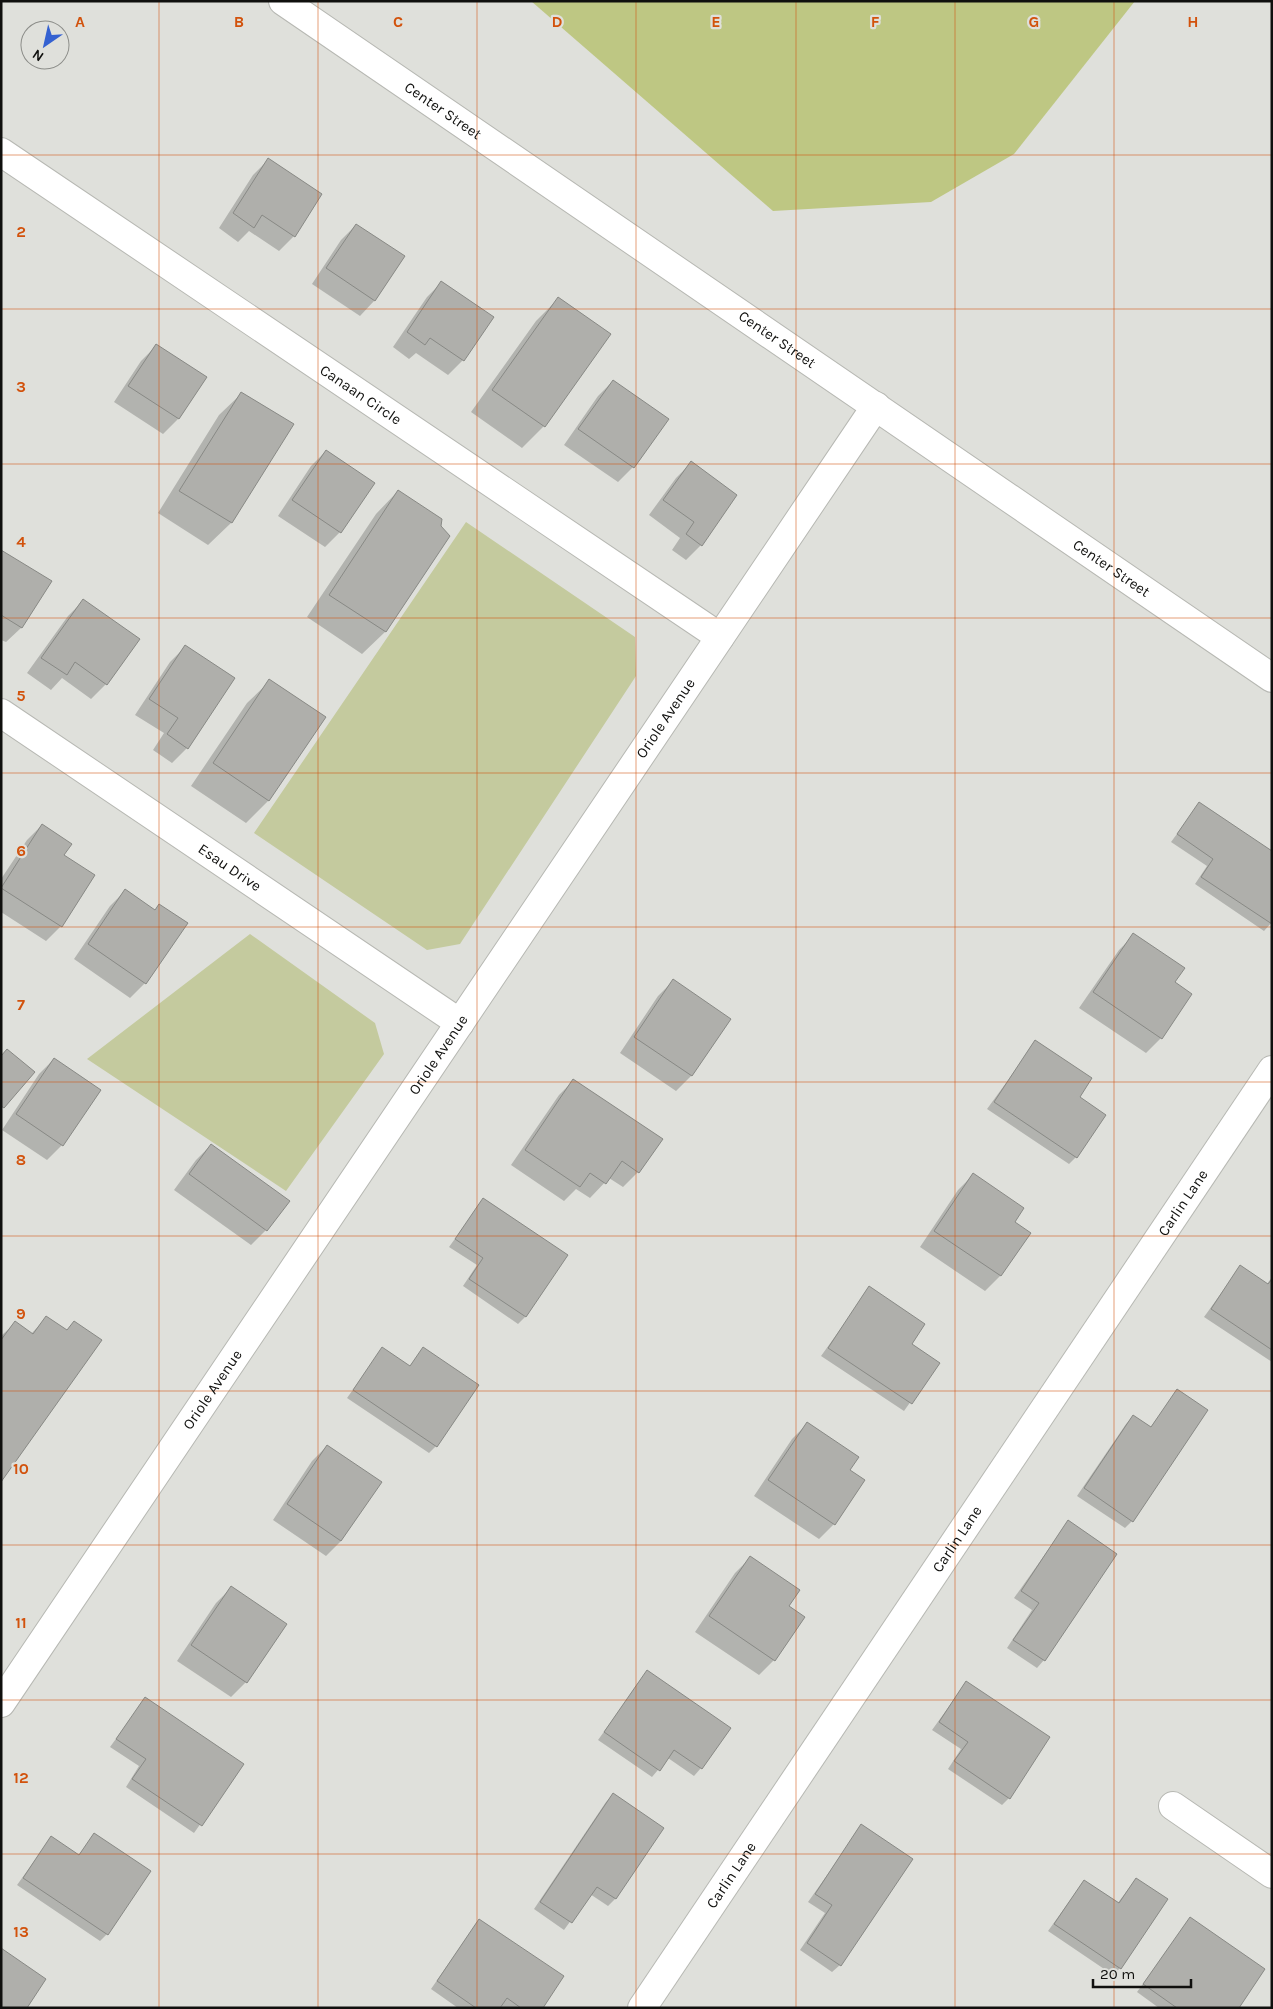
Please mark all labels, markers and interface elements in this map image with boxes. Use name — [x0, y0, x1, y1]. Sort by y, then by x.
text: A — [75, 12, 85, 31]
text: B — [234, 12, 244, 31]
text: C — [393, 12, 403, 31]
text: D — [552, 12, 563, 31]
text: E — [711, 12, 721, 31]
text: F — [871, 12, 880, 31]
text: G — [1029, 12, 1039, 31]
text: H — [1187, 12, 1199, 31]
north arrow — [20, 20, 70, 70]
text: N — [29, 46, 47, 65]
street label: Center Street — [401, 78, 485, 143]
text: 2 — [16, 222, 26, 241]
street label: Center Street — [735, 307, 820, 372]
street label: Canaan Circle — [317, 361, 405, 429]
text: 3 — [16, 377, 26, 396]
text: 4 — [16, 532, 26, 551]
street label: Center Street — [1069, 535, 1154, 601]
street label: Oriole Avenue — [632, 675, 699, 762]
text: 5 — [16, 686, 26, 705]
street label: Esau Drive — [195, 840, 265, 895]
text: 6 — [16, 841, 26, 860]
text: 7 — [17, 995, 25, 1014]
street label: Oriole Avenue — [405, 1011, 472, 1098]
text: 8 — [16, 1150, 26, 1169]
street label: Carlin Lane — [1154, 1166, 1212, 1239]
text: 9 — [16, 1304, 26, 1323]
street label: Oriole Avenue — [179, 1346, 246, 1433]
text: 10 — [13, 1459, 29, 1478]
street label: Carlin Lane — [928, 1502, 986, 1576]
text: 11 — [15, 1613, 27, 1632]
text: 12 — [13, 1768, 29, 1787]
street label: Carlin Lane — [702, 1839, 760, 1912]
text: 13 — [13, 1922, 29, 1941]
scale bar — [1093, 1956, 1190, 1988]
text: 20 m — [1100, 1965, 1135, 1983]

